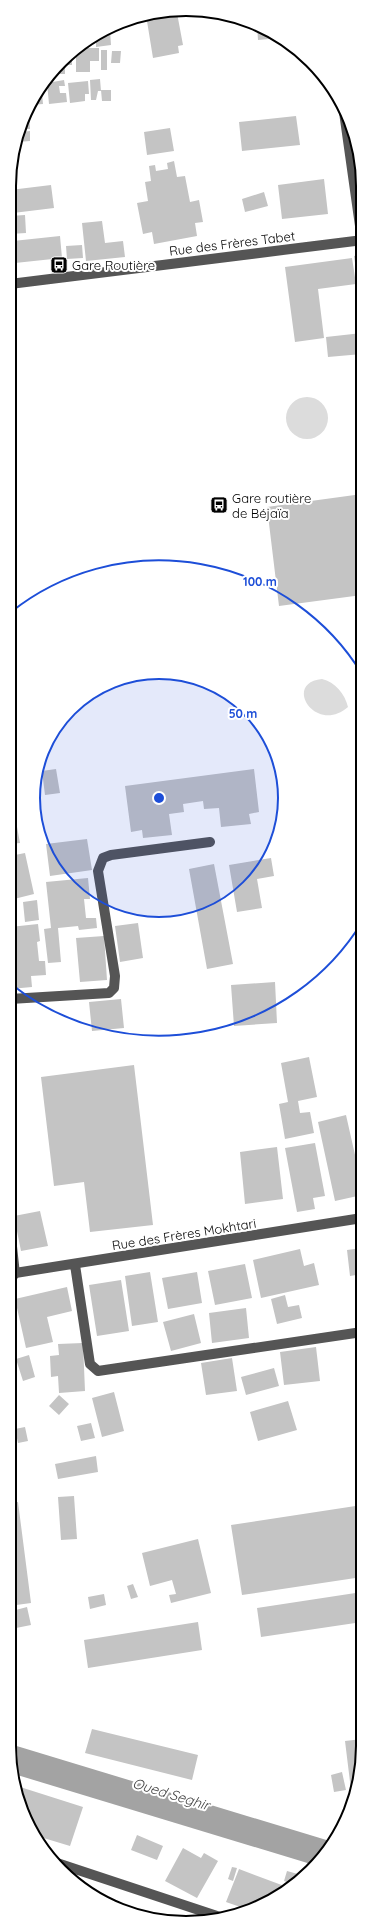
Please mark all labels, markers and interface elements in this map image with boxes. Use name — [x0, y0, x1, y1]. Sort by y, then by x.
street label: Rue des Frères Tabet — [168, 227, 296, 259]
bus stop icon: Gare Routière — [49, 255, 69, 275]
place label: Gare Routière — [72, 257, 155, 273]
place label: Gare routière de Béjaïa — [232, 490, 311, 521]
bus stop icon: Gare routière de Béjaïa — [209, 495, 229, 515]
text: 100 m — [243, 574, 277, 589]
text: 50 m — [229, 706, 257, 721]
centre of rings — [152, 791, 166, 805]
street label: Rue des Frères Mokhtari — [111, 1215, 257, 1253]
water label: Oued Seghir — [130, 1774, 213, 1815]

